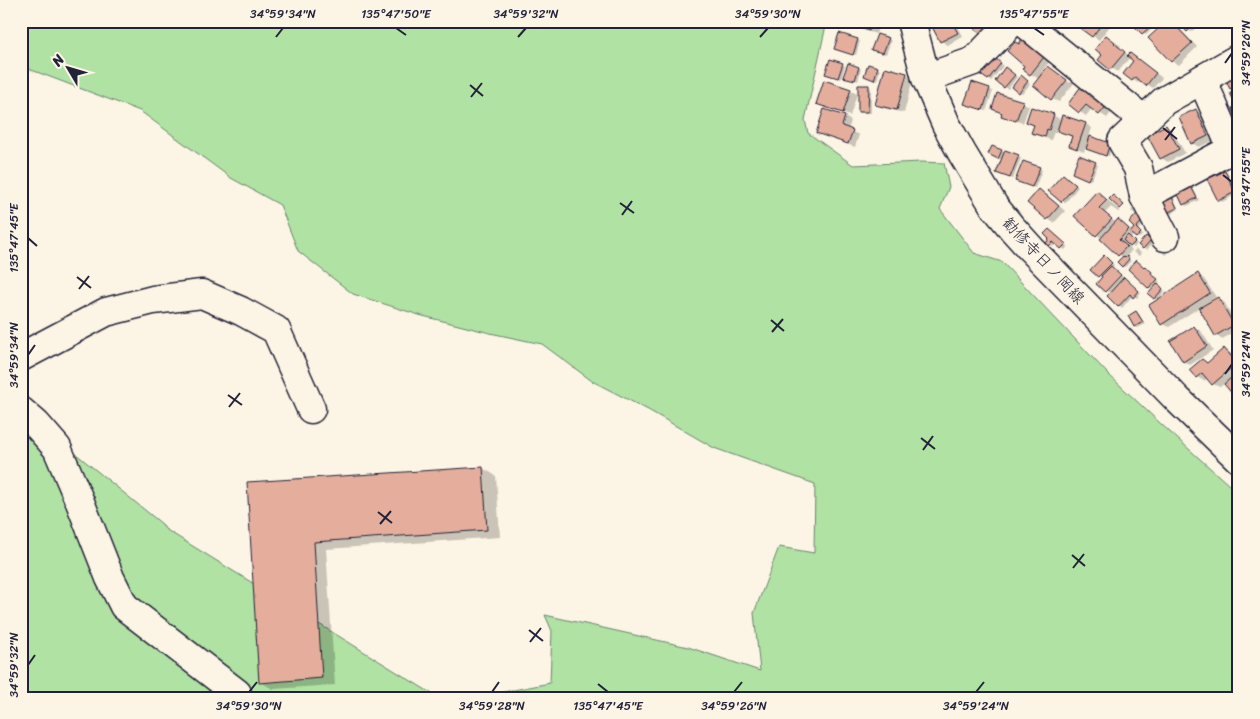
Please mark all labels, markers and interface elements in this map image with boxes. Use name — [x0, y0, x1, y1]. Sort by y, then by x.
text: 34°59'34"N — [250, 3, 317, 25]
text: 135°47'50"E — [361, 3, 432, 25]
text: 34°59'32"N — [493, 3, 559, 25]
text: 34°59'30"N — [735, 3, 802, 25]
text: 135°47'55"E — [999, 3, 1070, 25]
text: 34°59'26"N — [1235, 20, 1257, 86]
north arrow — [42, 42, 92, 92]
text: N — [45, 49, 71, 73]
text: 135°47'55"E — [1235, 146, 1257, 217]
text: 135°47'45"E — [3, 202, 25, 273]
street label: 勧修寺日ノ岡線 — [995, 209, 1092, 311]
text: 34°59'34"N — [3, 321, 25, 388]
text: 34°59'24"N — [1235, 330, 1257, 397]
text: 34°59'32"N — [3, 632, 25, 698]
text: 34°59'30"N — [216, 695, 283, 717]
text: 34°59'28"N — [459, 695, 526, 717]
text: 135°47'45"E — [573, 695, 644, 717]
text: 34°59'26"N — [701, 695, 767, 717]
text: 34°59'24"N — [943, 695, 1010, 717]

